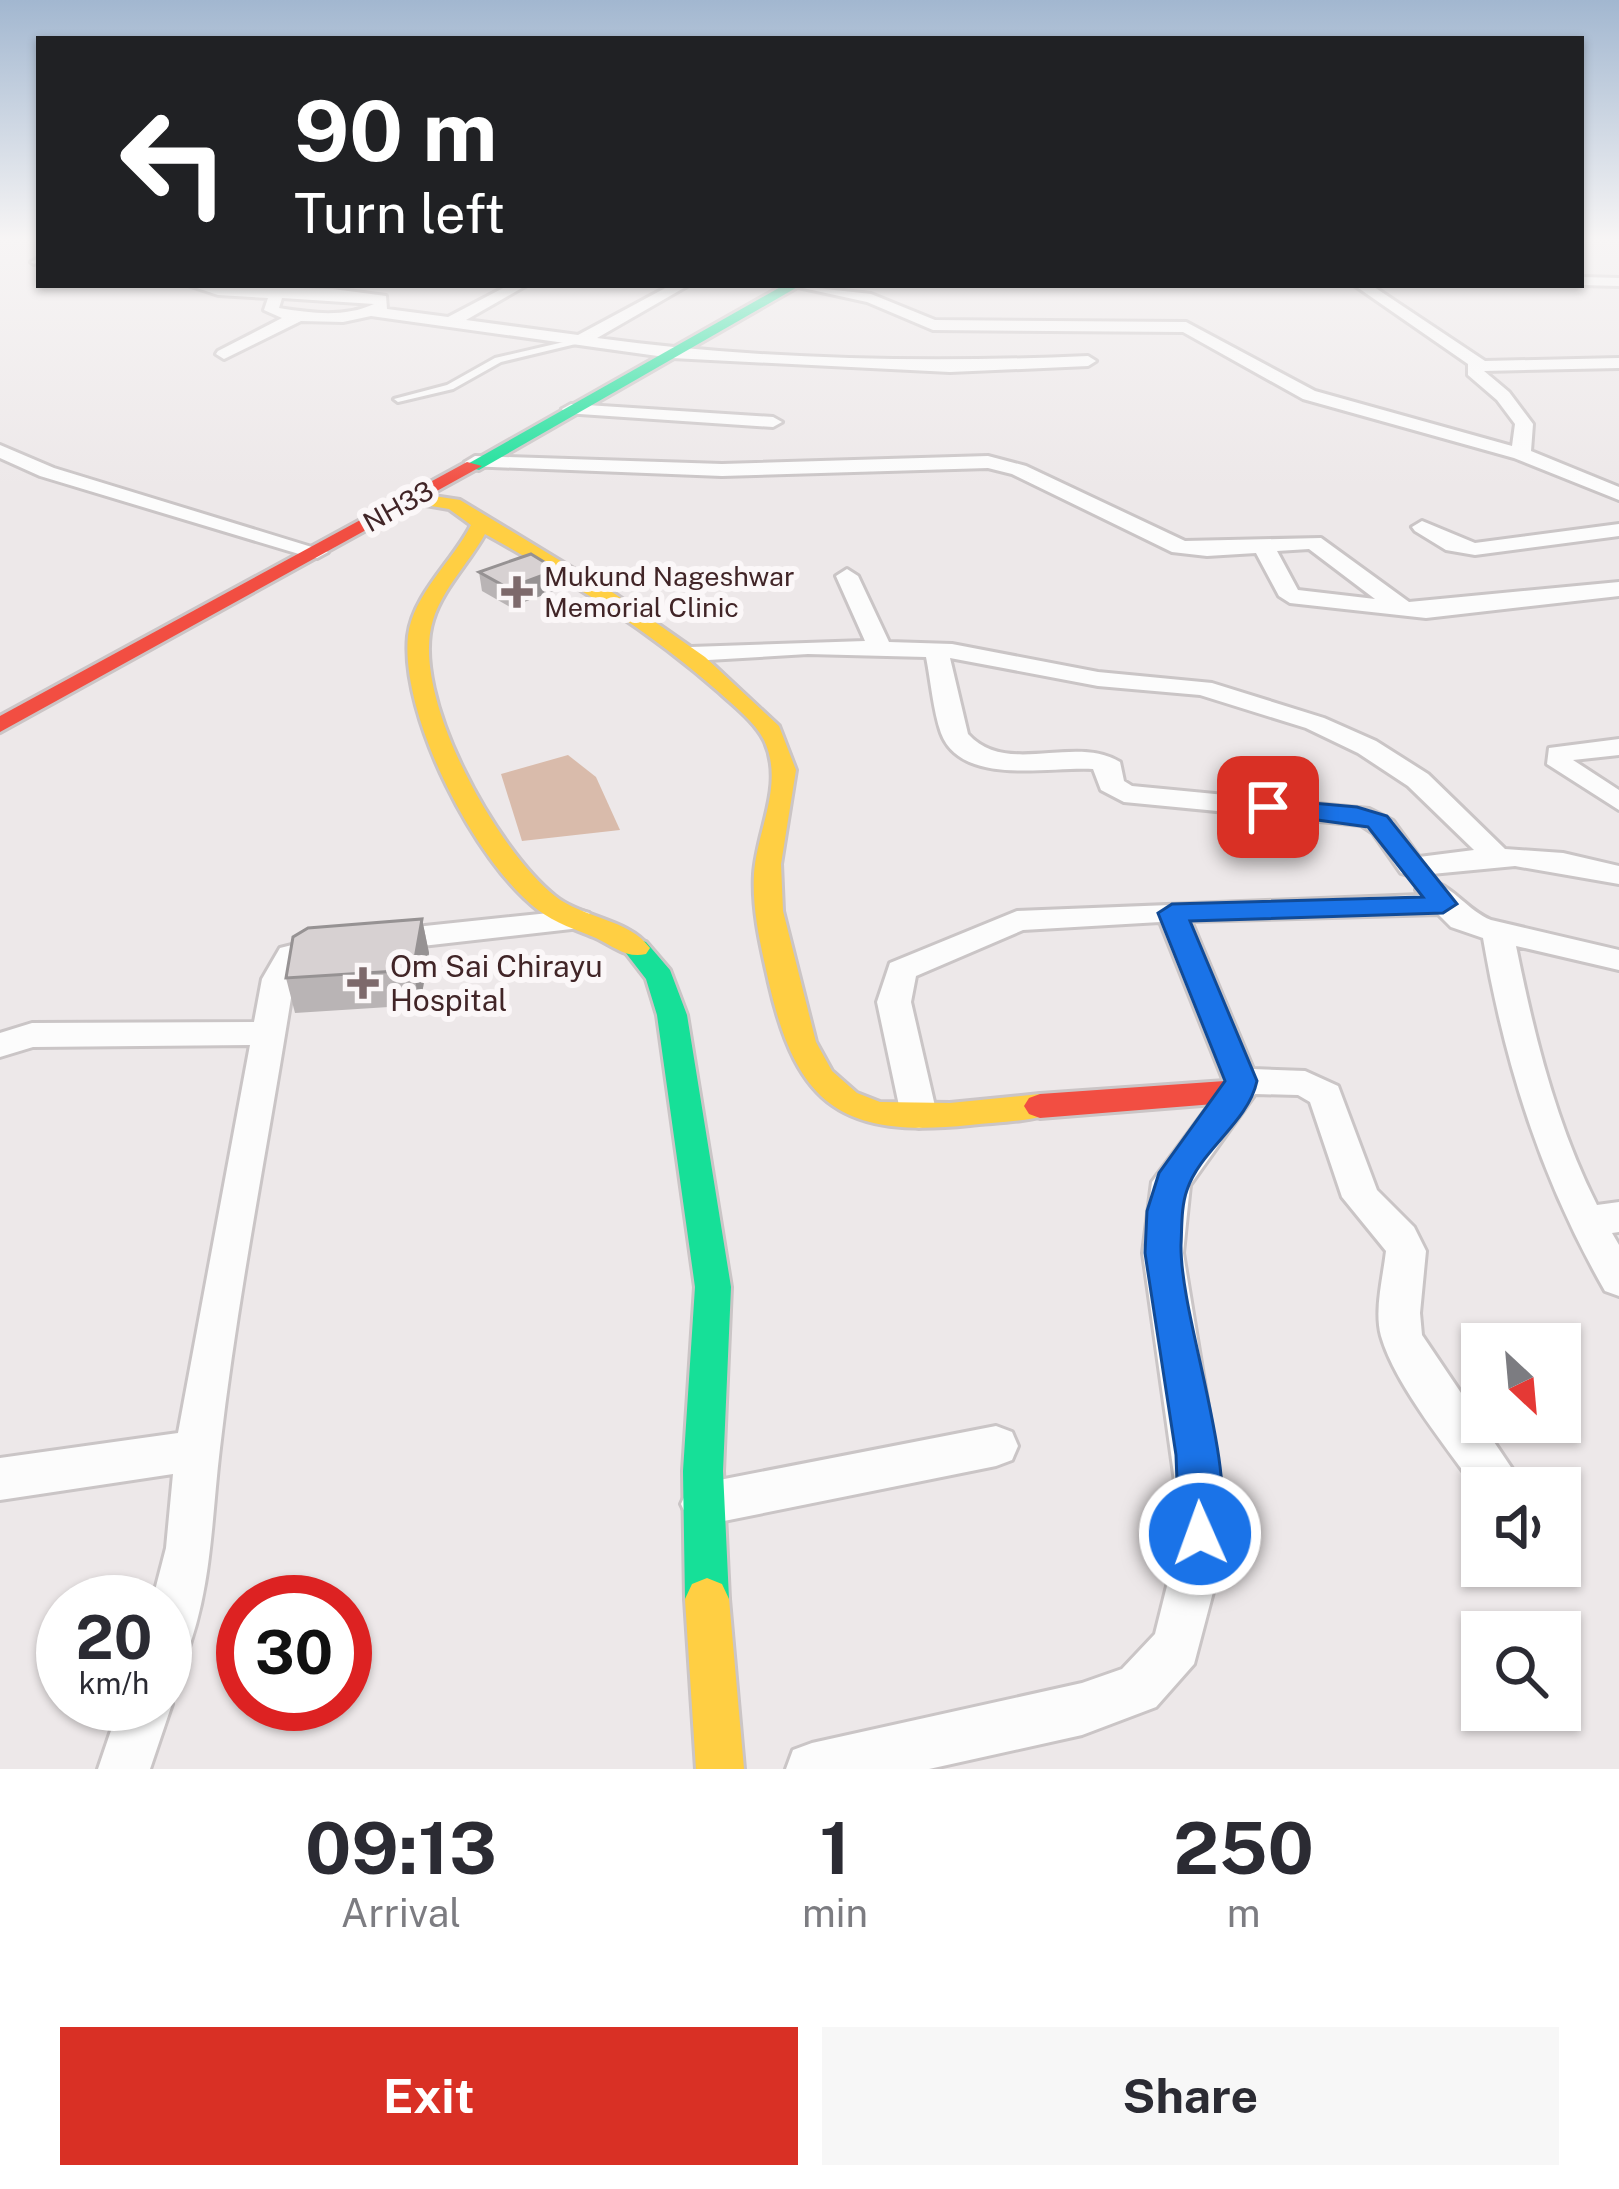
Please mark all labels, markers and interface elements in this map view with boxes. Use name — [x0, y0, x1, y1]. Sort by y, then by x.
text: 90 m — [294, 81, 497, 180]
icon: left — [96, 84, 252, 240]
text: Turn left — [294, 182, 505, 245]
street label: NH33 — [357, 474, 439, 538]
place label: Mukund Nageshwar Memorial Clinic — [544, 560, 794, 623]
marker: Mukund Nageshwar Memorial Clinic — [501, 576, 533, 608]
pin — [1217, 756, 1319, 858]
icon: arrive — [1235, 774, 1301, 840]
place label: Om Sai Chirayu Hospital — [390, 948, 603, 1018]
marker: Om Sai Chirayu Hospital — [347, 967, 379, 999]
north arrow — [1461, 1323, 1581, 1443]
map controls — [1461, 1323, 1581, 1731]
button: sound — [1461, 1467, 1581, 1587]
position arrow — [1137, 1471, 1263, 1597]
speed limit sign: 30 — [216, 1575, 372, 1731]
text: 20 — [76, 1602, 152, 1673]
button: search — [1461, 1611, 1581, 1731]
text: km/h — [79, 1665, 149, 1701]
text: 09:13 — [305, 1806, 497, 1890]
text: 1 — [820, 1806, 850, 1890]
text: 250 — [1173, 1806, 1314, 1890]
text: Arrival — [341, 1890, 461, 1936]
text: min — [802, 1890, 868, 1936]
text: m — [1227, 1890, 1260, 1936]
button: Exit — [60, 2027, 798, 2165]
button: Share — [822, 2027, 1559, 2165]

